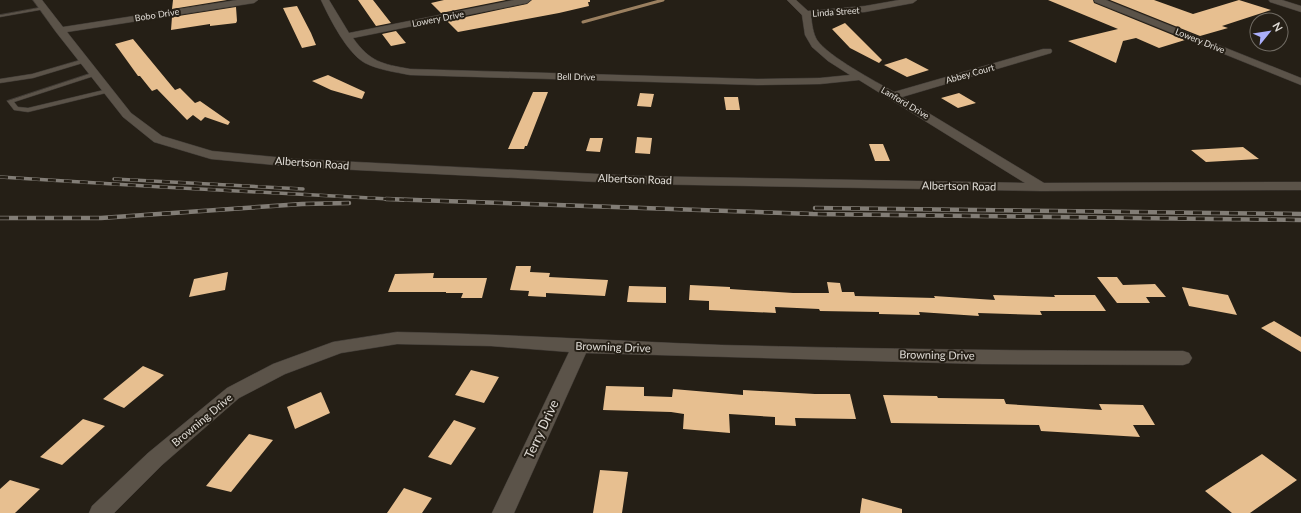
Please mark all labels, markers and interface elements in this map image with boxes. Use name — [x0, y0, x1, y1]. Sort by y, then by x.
street label: Linda Street — [812, 4, 861, 19]
street label: Bobo Drive — [134, 6, 180, 23]
street label: Lowery Drive — [411, 8, 465, 29]
north arrow — [1249, 12, 1289, 52]
text: N — [1270, 20, 1286, 34]
street label: Lowery Drive — [1174, 26, 1227, 56]
street label: Abbey Court — [944, 61, 996, 86]
street label: Bell Drive — [557, 71, 596, 82]
street label: Lanford Drive — [879, 84, 931, 121]
street label: Albertson Road — [275, 153, 350, 172]
street label: Albertson Road — [598, 171, 672, 186]
street label: Albertson Road — [922, 178, 996, 193]
street label: Browning Drive — [575, 339, 651, 354]
street label: Browning Drive — [899, 347, 975, 362]
street label: Browning Drive — [169, 390, 235, 449]
street label: Terry Drive — [520, 397, 562, 461]

